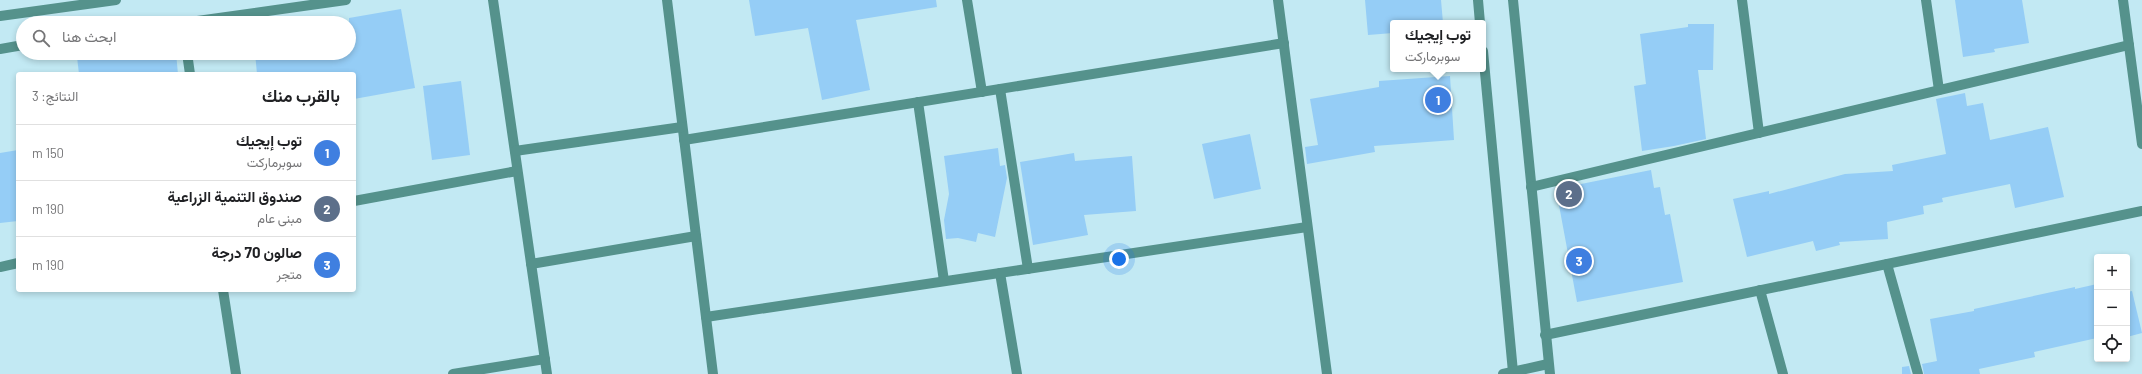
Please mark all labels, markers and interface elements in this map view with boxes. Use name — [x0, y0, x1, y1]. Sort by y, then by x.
search box — [16, 16, 356, 60]
popup — [1390, 20, 1486, 72]
text: توب إيجيك — [1405, 25, 1471, 43]
icon: search — [30, 27, 52, 49]
text: ابحث هنا — [62, 27, 116, 45]
text: سوبرماركت — [1405, 48, 1460, 64]
text: بالقرب منك — [262, 85, 340, 105]
pin: 1 — [1425, 85, 1451, 115]
text: النتائج: 3 — [32, 88, 78, 104]
text: توب إيجيك — [236, 131, 302, 149]
text: 150 m — [32, 145, 64, 161]
text: 1 — [325, 145, 329, 161]
text: سوبرماركت — [247, 154, 302, 170]
pin: 2 — [1556, 179, 1582, 209]
text: صندوق التنمية الزراعية — [167, 187, 302, 205]
text: 190 m — [32, 201, 64, 217]
text: 2 — [323, 201, 331, 217]
text: مبنى عام — [257, 210, 302, 226]
text: صالون 70 درجة — [212, 243, 302, 261]
pin: 3 — [1566, 246, 1592, 276]
your location — [1109, 249, 1129, 269]
map controls — [2094, 254, 2130, 362]
button: + — [2094, 254, 2130, 290]
text: 190 m — [32, 257, 64, 273]
text: 3 — [323, 257, 331, 273]
text: متجر — [277, 266, 302, 282]
button: − — [2094, 290, 2130, 326]
button: locate — [2094, 326, 2130, 362]

